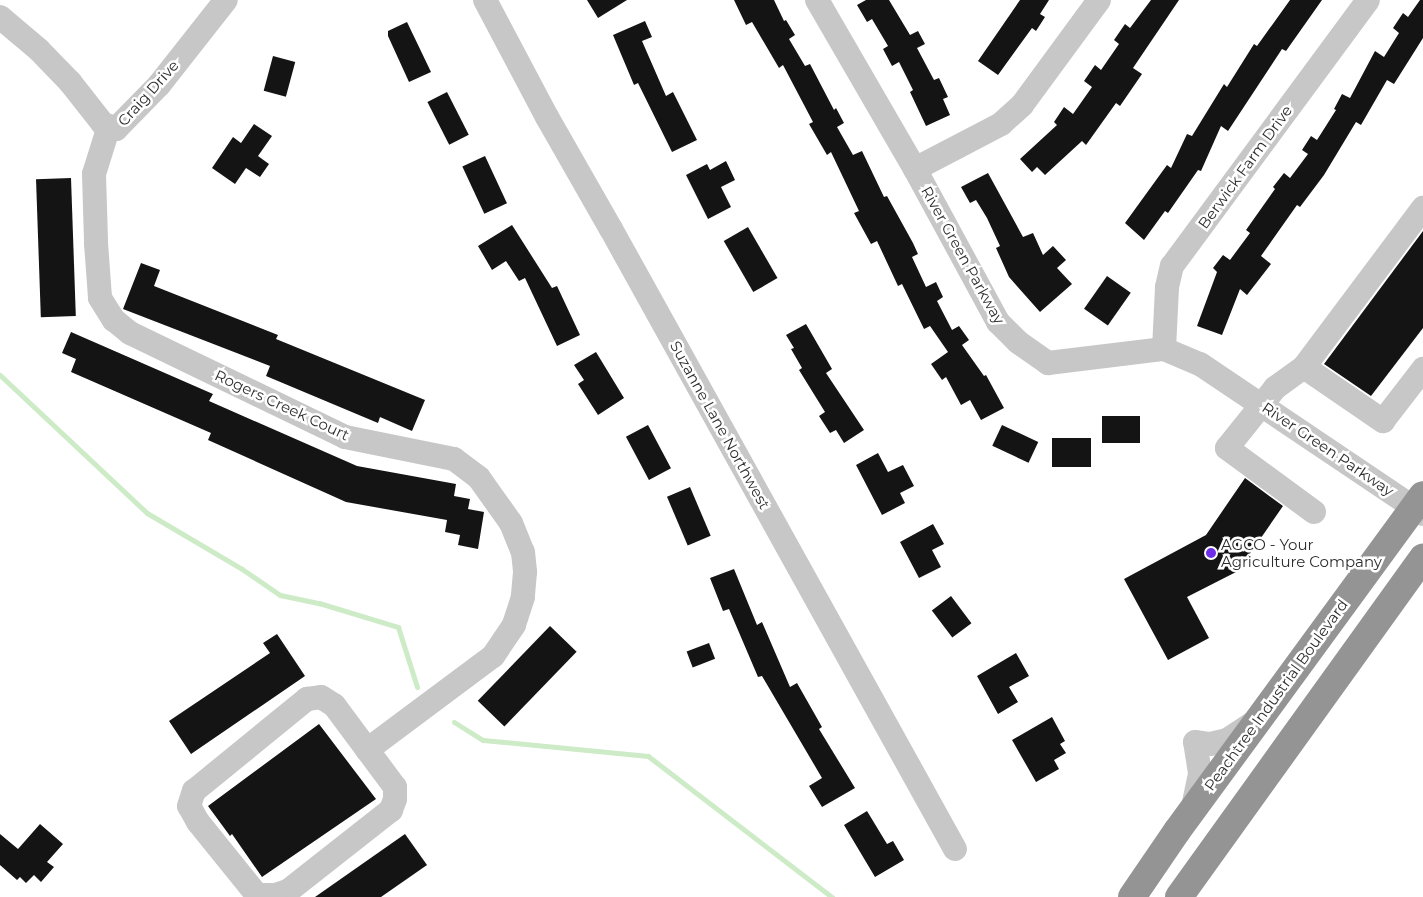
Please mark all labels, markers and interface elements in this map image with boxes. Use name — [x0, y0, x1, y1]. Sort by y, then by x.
street label: Craig Drive — [114, 56, 182, 130]
street label: Berwick Farm Drive — [1194, 102, 1296, 232]
street label: River Green Parkway — [918, 183, 1008, 327]
street label: Suzanne Lane Northwest — [666, 338, 774, 512]
street label: Rogers Creek Court — [212, 366, 352, 444]
street label: River Green Parkway — [1259, 398, 1397, 500]
place label: AGCO - Your Agriculture Company — [1221, 535, 1382, 570]
marker: AGCO - Your Agriculture Company — [1205, 547, 1217, 559]
street label: Peachtree Industrial Boulevard — [1200, 596, 1352, 794]

